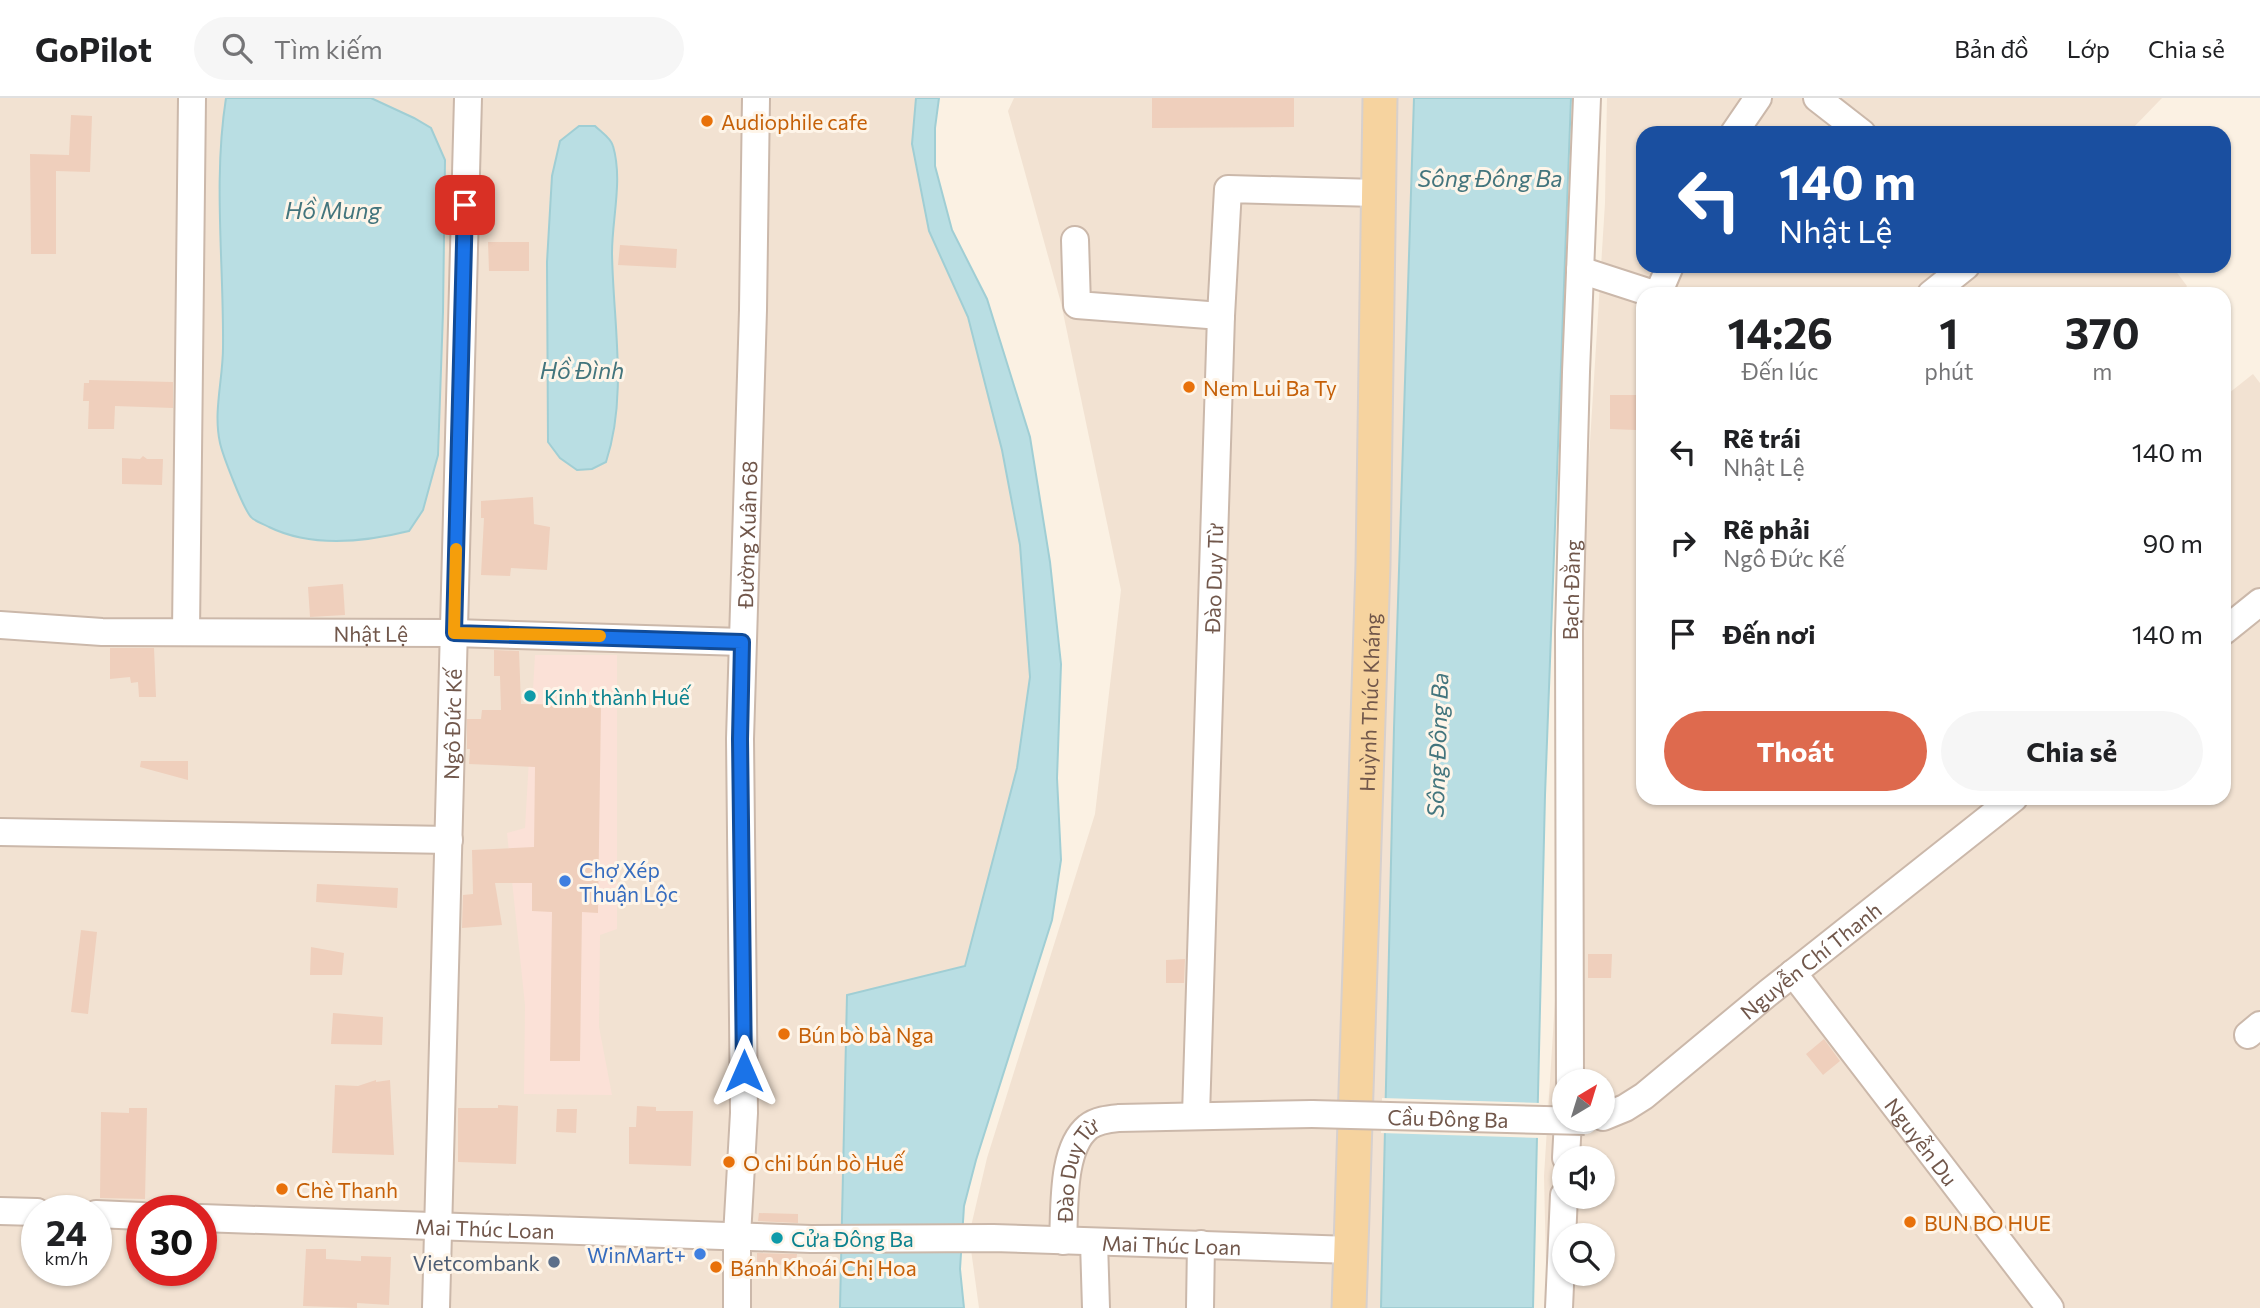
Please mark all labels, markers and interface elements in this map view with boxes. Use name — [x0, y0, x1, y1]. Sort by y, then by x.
search box — [194, 17, 684, 80]
text: GoPilot — [35, 28, 152, 69]
icon: search — [218, 29, 256, 67]
text: Tìm kiếm — [274, 33, 383, 64]
text: Bản đồ — [1954, 34, 2029, 63]
text: Lớp — [2067, 34, 2110, 63]
text: Chia sẻ — [2148, 34, 2225, 63]
place label: Audiophile cafe — [721, 109, 868, 134]
marker: Audiophile cafe — [699, 113, 715, 129]
text: 140 m — [1779, 150, 1916, 210]
icon: left — [1664, 154, 1755, 245]
water label: Sông Đông Ba — [1418, 164, 1562, 192]
pin — [435, 175, 495, 235]
icon: arrive — [446, 186, 484, 224]
water label: Hồ Mung — [285, 196, 382, 224]
text: Nhật Lệ — [1779, 210, 1893, 250]
text: 14:26 — [1727, 306, 1833, 358]
text: 1 — [1939, 306, 1958, 358]
text: 370 — [2065, 306, 2140, 358]
water label: Hồ Đình — [540, 356, 624, 384]
text: Đến lúc — [1742, 357, 1819, 385]
text: phút — [1924, 357, 1973, 385]
text: m — [2092, 357, 2112, 385]
place label: Nem Lui Ba Ty — [1203, 375, 1337, 400]
marker: Nem Lui Ba Ty — [1181, 379, 1197, 395]
text: Rẽ trái — [1723, 422, 1801, 453]
icon: left — [1664, 433, 1702, 471]
text: 140 m — [2132, 436, 2203, 467]
text: Nhật Lệ — [1723, 453, 1805, 481]
street label: Đường Xuân 68 — [731, 460, 761, 610]
text: Rẽ phải — [1723, 513, 1810, 544]
street label: Đào Duy Từ — [1199, 522, 1227, 635]
icon: right — [1664, 524, 1702, 562]
text: 90 m — [2143, 527, 2203, 558]
street label: Bạch Đằng — [1556, 539, 1584, 640]
text: Ngô Đức Kế — [1723, 544, 1845, 572]
street label: Huỳnh Thúc Kháng — [1353, 613, 1384, 792]
icon: arrive — [1664, 615, 1702, 653]
text: Đến nơi — [1723, 618, 1816, 649]
text: 140 m — [2132, 618, 2203, 649]
street label: Nhật Lệ — [333, 620, 408, 645]
street label: Ngô Đức Kế — [437, 666, 465, 780]
water label: Sông Đông Ba — [1420, 672, 1454, 818]
place label: Kinh thành Huế — [544, 684, 692, 709]
marker: Kinh thành Huế — [522, 688, 538, 704]
button: Thoát — [1664, 711, 1927, 791]
button: Chia sẻ — [1941, 711, 2203, 791]
place label: Chợ Xép Thuận Lộc — [579, 857, 678, 906]
marker: Chợ Xép Thuận Lộc — [557, 873, 573, 889]
street label: Nguyễn Chí Thanh — [1735, 896, 1886, 1024]
place label: Bún bò bà Nga — [798, 1022, 934, 1047]
marker: Bún bò bà Nga — [776, 1026, 792, 1042]
position arrow — [707, 1034, 781, 1108]
north arrow — [1552, 1069, 1615, 1132]
map controls — [1552, 1069, 1615, 1286]
street label: Nguyễn Du — [1881, 1092, 1964, 1190]
street label: Cầu Đông Ba — [1387, 1103, 1509, 1132]
street label: Đào Duy Từ — [1051, 1111, 1103, 1224]
button: sound — [1552, 1146, 1615, 1209]
place label: O chi bún bò Huế — [743, 1150, 906, 1175]
marker: O chi bún bò Huế — [721, 1154, 737, 1170]
place label: Chè Thanh — [296, 1177, 398, 1202]
marker: Chè Thanh — [274, 1181, 290, 1197]
speed limit sign: 30 — [126, 1195, 217, 1286]
text: 24 — [46, 1210, 87, 1253]
place label: BUN BO HUE — [1924, 1210, 2051, 1235]
street label: Mai Thúc Loan — [415, 1213, 555, 1243]
marker: BUN BO HUE — [1902, 1214, 1918, 1230]
button: search — [1552, 1223, 1615, 1286]
place label: Cửa Đông Ba — [791, 1226, 914, 1251]
street label: Mai Thúc Loan — [1101, 1229, 1242, 1259]
marker: Cửa Đông Ba — [769, 1230, 785, 1246]
place label: WinMart+ — [587, 1242, 686, 1267]
marker: WinMart+ — [692, 1246, 708, 1262]
text: km/h — [45, 1247, 88, 1269]
place label: Vietcombank — [413, 1250, 540, 1275]
marker: Vietcombank — [546, 1254, 562, 1270]
place label: Bánh Khoái Chị Hoa — [730, 1255, 917, 1280]
marker: Bánh Khoái Chị Hoa — [708, 1259, 724, 1275]

